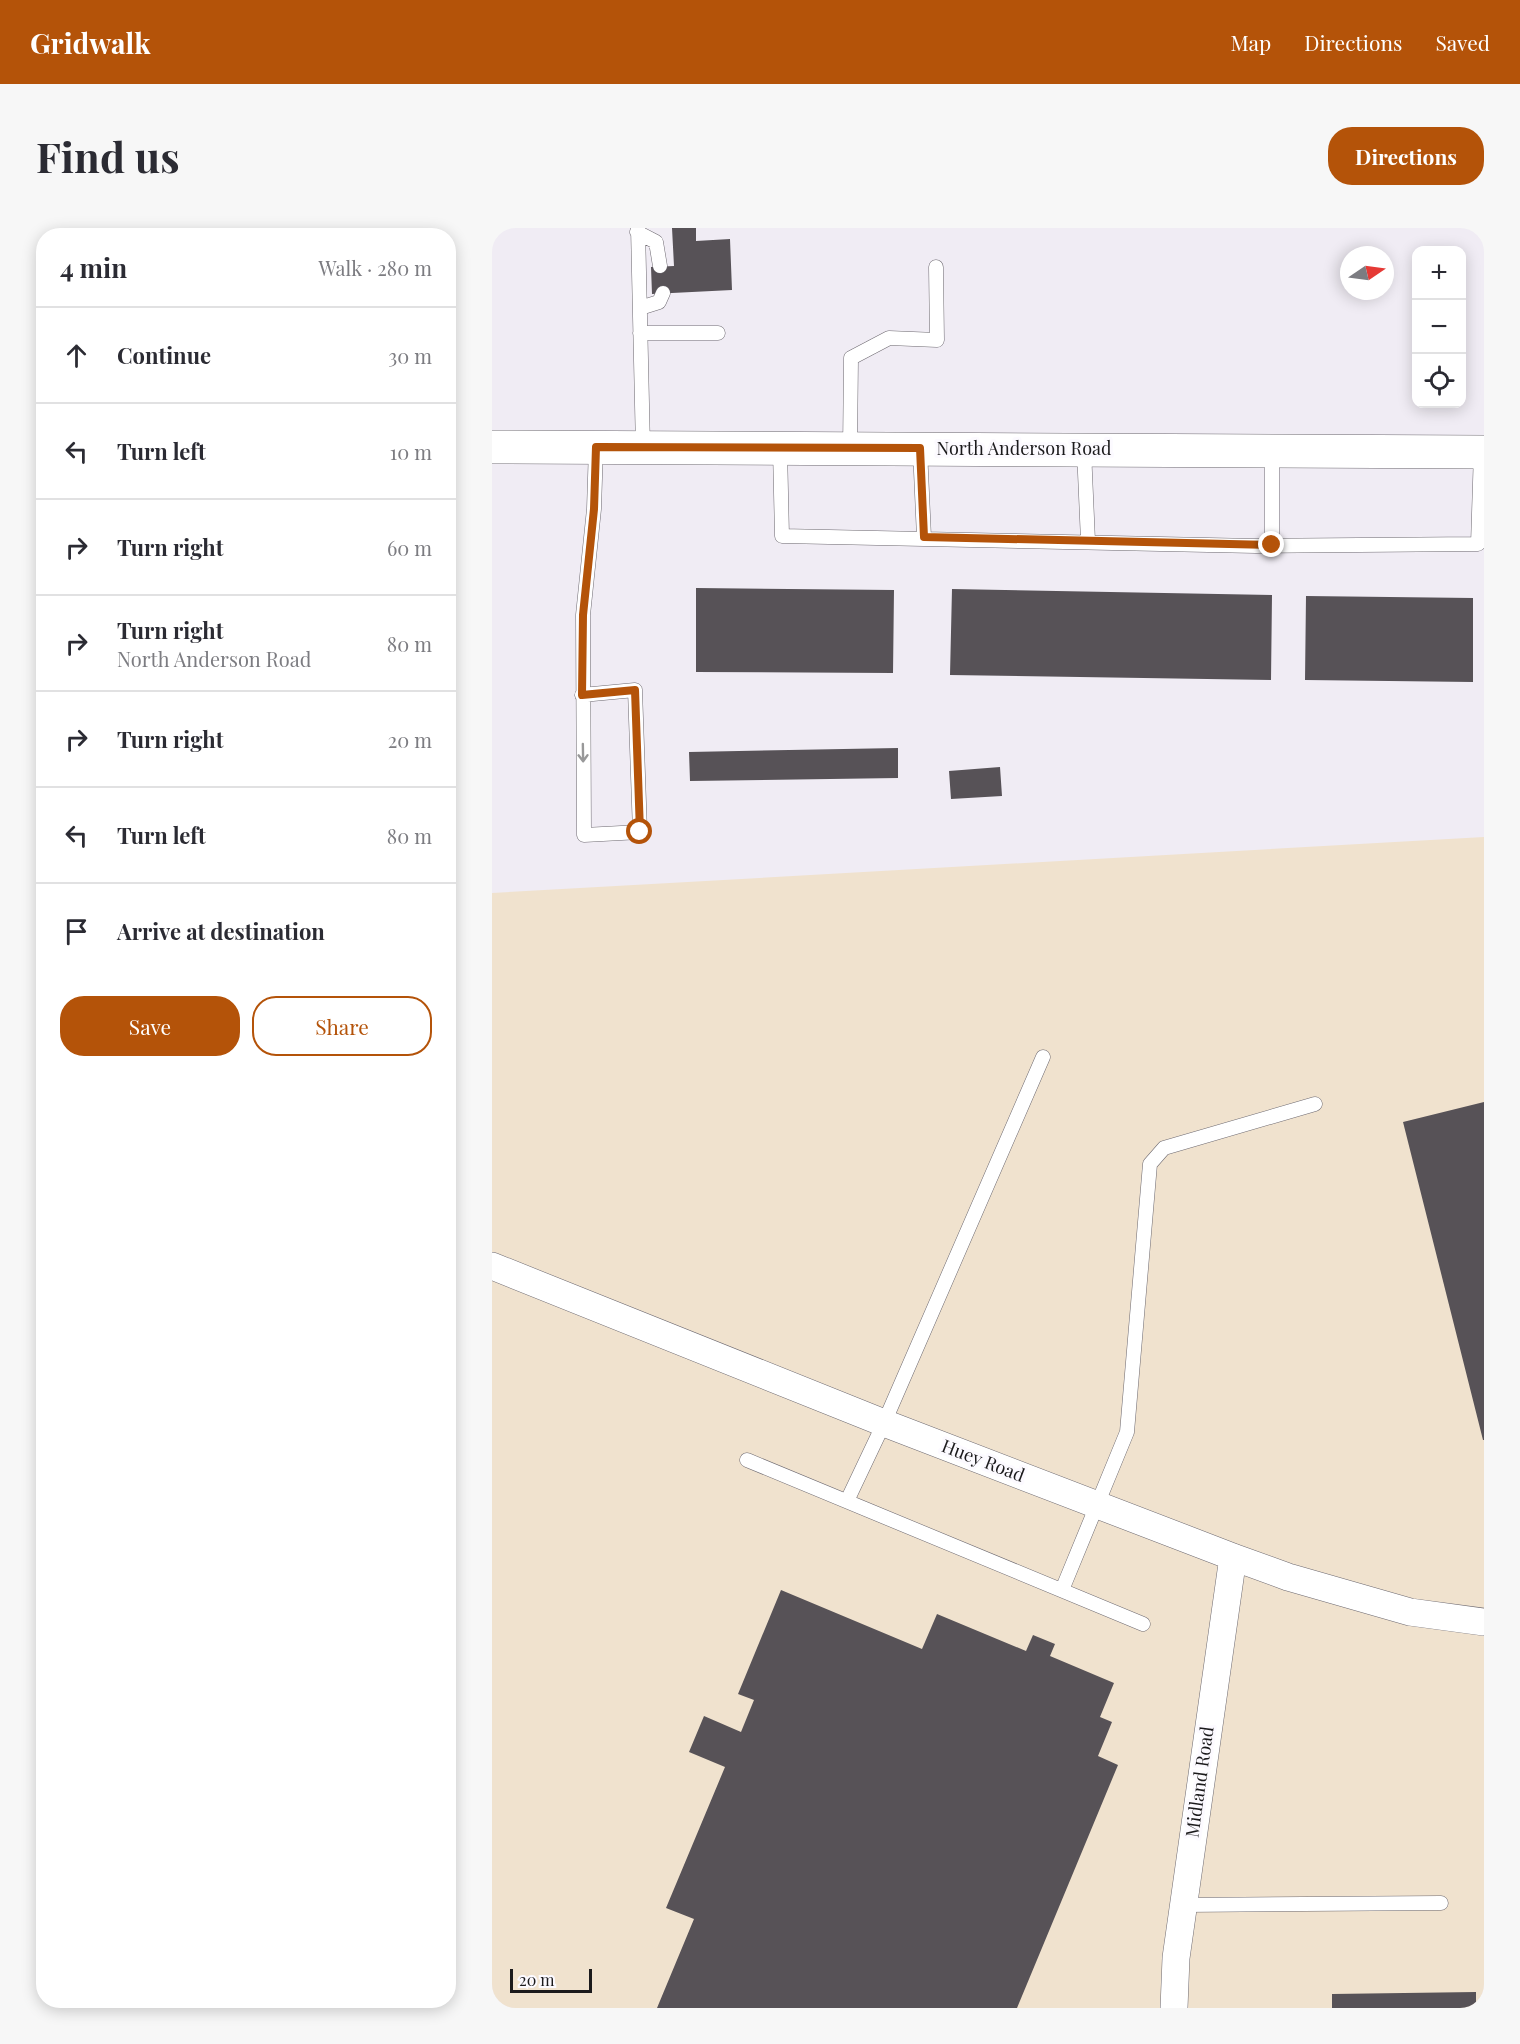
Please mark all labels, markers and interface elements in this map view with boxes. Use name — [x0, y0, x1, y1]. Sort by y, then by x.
text: Gridwalk — [30, 24, 151, 61]
text: Map — [1230, 28, 1271, 56]
text: Directions — [1304, 28, 1402, 56]
text: Saved — [1435, 28, 1490, 56]
button: Directions — [1328, 127, 1484, 185]
text: Find us — [36, 128, 180, 184]
north arrow — [1340, 246, 1394, 300]
map controls — [1412, 246, 1466, 408]
button: + — [1412, 246, 1466, 300]
text: 4 min — [60, 250, 127, 285]
text: Walk · 280 m — [319, 254, 432, 281]
button: − — [1412, 300, 1466, 354]
icon: ahead — [60, 339, 93, 372]
text: Continue — [117, 340, 211, 370]
text: 30 m — [388, 342, 432, 369]
button: locate — [1412, 354, 1466, 408]
icon: left — [60, 435, 93, 468]
text: Turn left — [117, 436, 206, 466]
street label: North Anderson Road — [937, 436, 1112, 460]
text: 10 m — [390, 438, 432, 465]
icon: right — [60, 531, 93, 564]
route end — [1258, 531, 1284, 557]
text: Turn right — [117, 532, 223, 562]
text: 60 m — [387, 534, 432, 561]
text: Turn right — [117, 615, 223, 645]
icon: right — [60, 627, 93, 660]
text: 80 m — [387, 630, 432, 657]
text: North Anderson Road — [117, 645, 311, 672]
icon: right — [60, 723, 93, 756]
text: Turn right — [117, 724, 223, 754]
text: 20 m — [388, 726, 432, 753]
one-way arrow — [577, 743, 589, 763]
route start — [626, 818, 652, 844]
icon: left — [60, 819, 93, 852]
text: Turn left — [117, 820, 206, 850]
text: 80 m — [387, 822, 432, 849]
icon: arrive — [60, 915, 93, 948]
text: Arrive at destination — [117, 916, 325, 946]
button: Save — [60, 996, 240, 1056]
button: Share — [252, 996, 432, 1056]
street label: Huey Road — [939, 1433, 1029, 1487]
street label: Midland Road — [1179, 1724, 1219, 1839]
scale bar — [510, 1966, 592, 1994]
text: 20 m — [519, 1969, 554, 1990]

